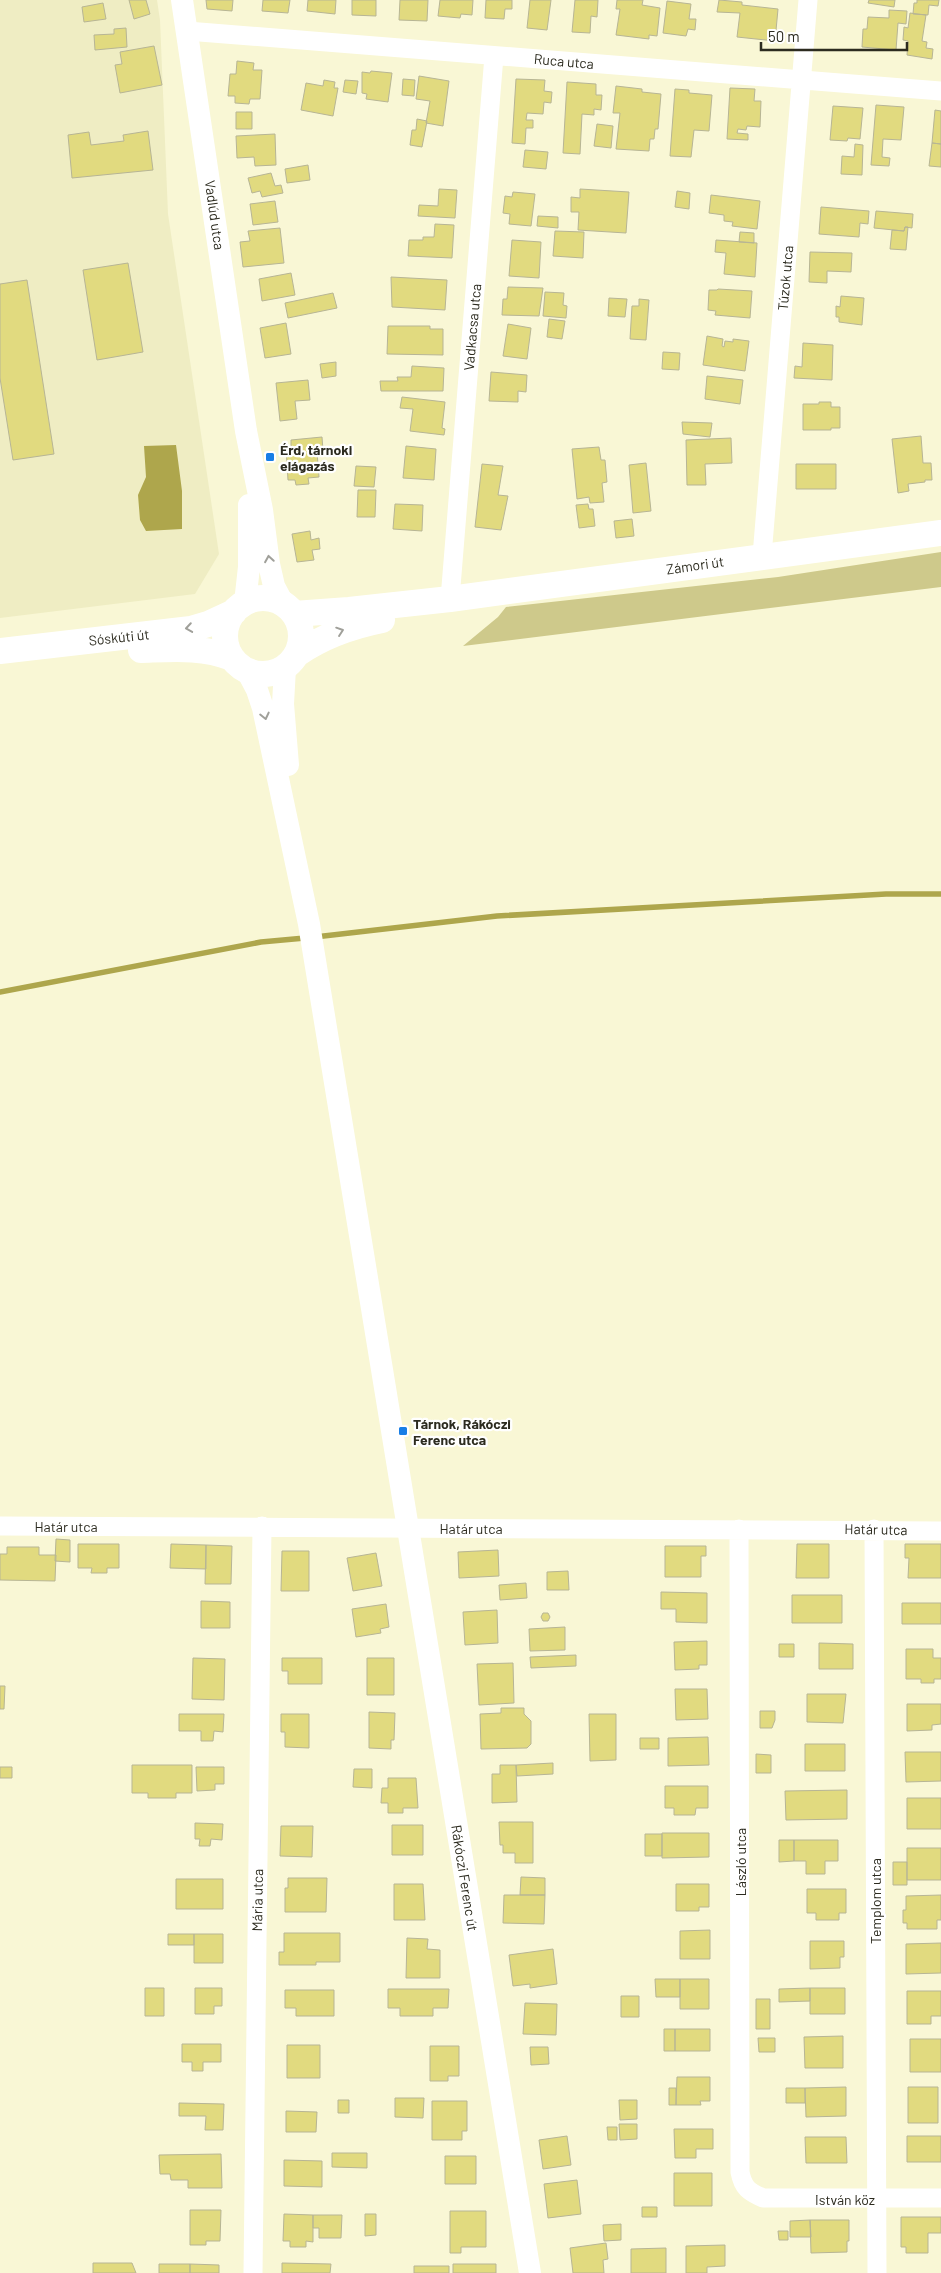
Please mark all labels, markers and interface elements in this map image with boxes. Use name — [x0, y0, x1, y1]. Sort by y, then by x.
scale bar — [761, 20, 907, 52]
text: 50 m — [768, 27, 800, 45]
street label: Ruca utca — [533, 50, 595, 72]
street label: Vadlúd utca — [202, 179, 228, 251]
street label: Túzok utca — [774, 245, 796, 311]
street label: Vadkacsa utca — [460, 283, 484, 371]
place label: Érd, tárnoki elágazás — [280, 441, 352, 474]
marker: Érd, tárnoki elágazás — [264, 451, 276, 463]
street label: Zámori út — [665, 553, 725, 577]
one-way arrow — [264, 555, 274, 564]
one-way arrow — [184, 623, 193, 633]
street label: Sóskúti út — [88, 625, 150, 649]
one-way arrow — [336, 627, 344, 637]
one-way arrow — [259, 712, 270, 721]
place label: Tárnok, Rákóczi Ferenc utca — [413, 1415, 511, 1448]
marker: Tárnok, Rákóczi Ferenc utca — [397, 1425, 409, 1437]
street label: Határ utca — [34, 1518, 98, 1535]
street label: Határ utca — [439, 1520, 503, 1537]
street label: Határ utca — [844, 1520, 908, 1538]
street label: Rákóczi Ferenc út — [448, 1824, 482, 1932]
street label: László utca — [732, 1828, 749, 1896]
street label: Templom utca — [867, 1858, 884, 1944]
street label: Mária utca — [248, 1869, 266, 1931]
street label: István köz — [815, 2191, 875, 2208]

